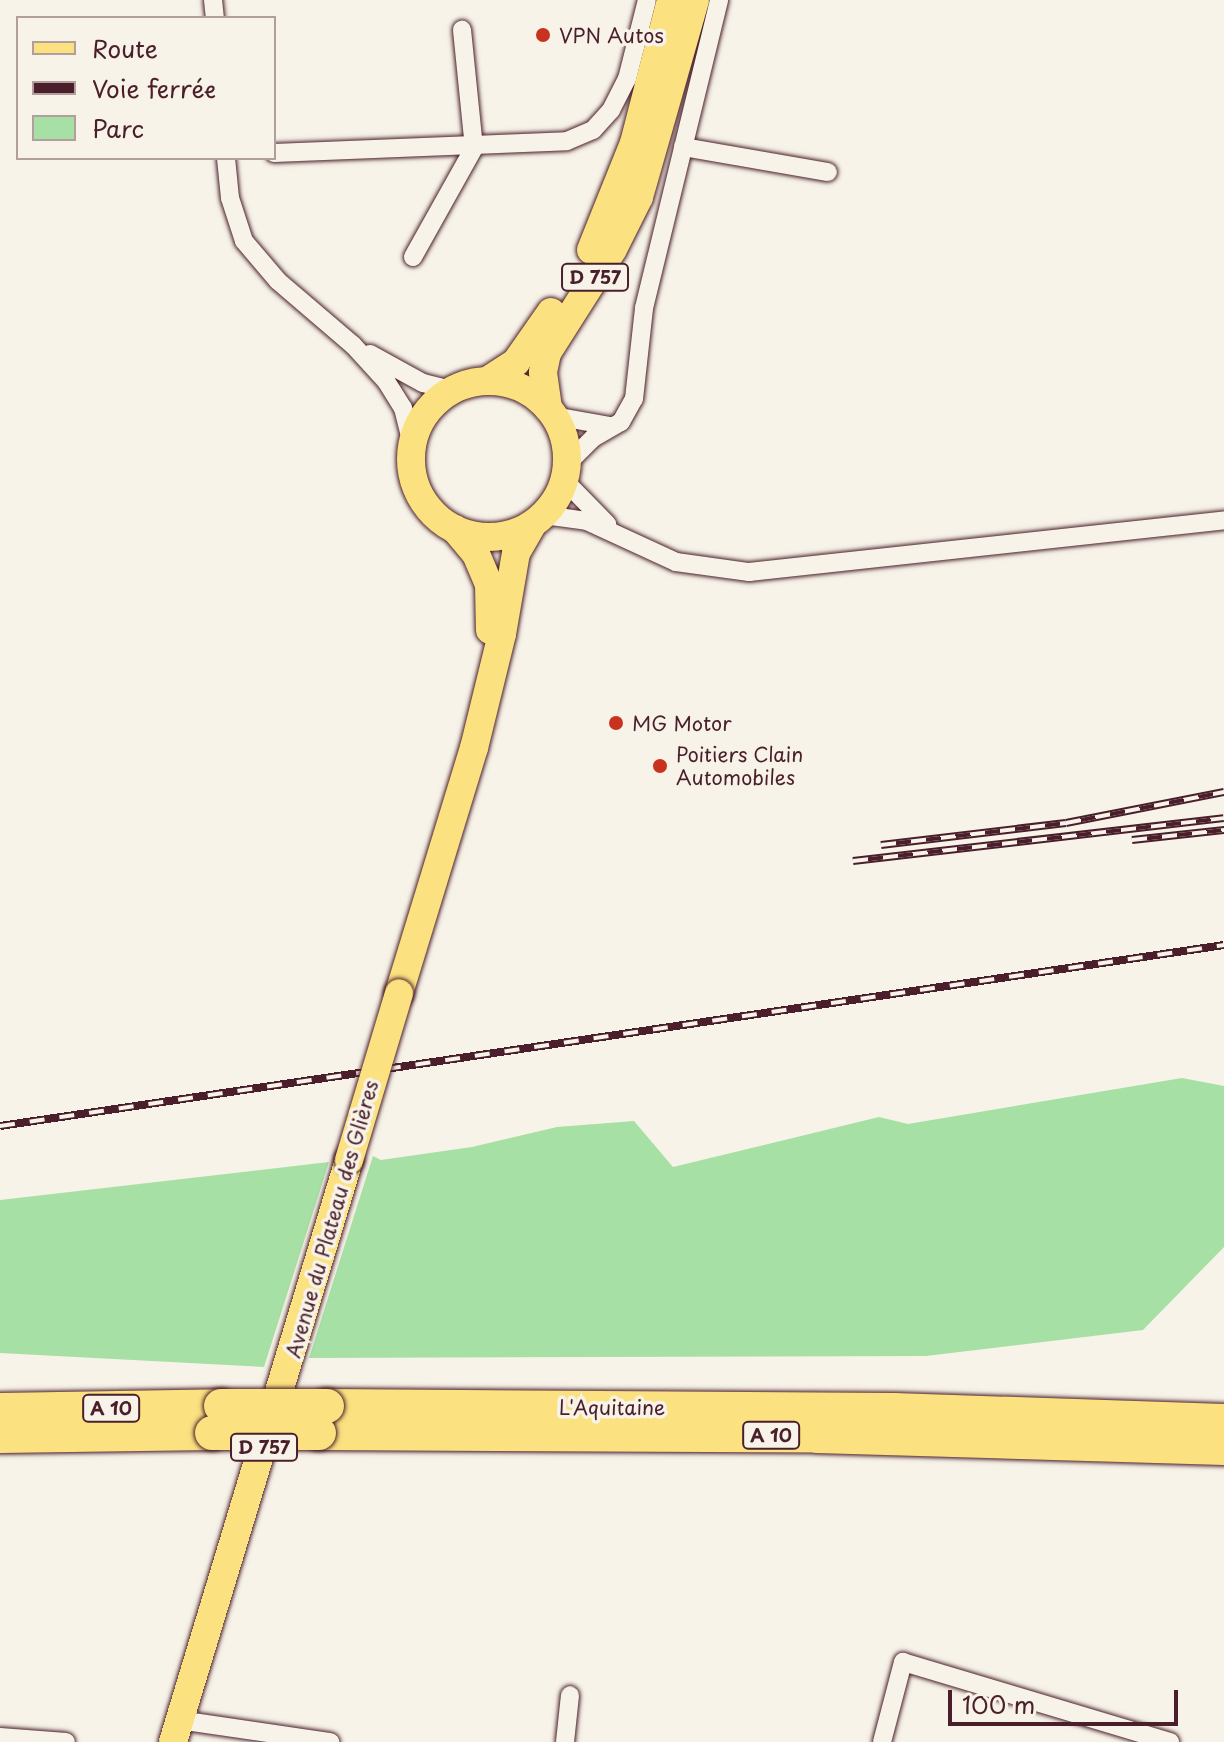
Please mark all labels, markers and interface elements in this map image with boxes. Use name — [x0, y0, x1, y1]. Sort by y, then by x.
legend — [16, 16, 276, 160]
place label: VPN Autos — [559, 23, 664, 47]
marker: VPN Autos — [534, 26, 552, 44]
text: Route — [92, 30, 158, 66]
text: Voie ferrée — [92, 70, 216, 106]
text: Parc — [92, 110, 144, 146]
road number: D 757 — [561, 263, 629, 291]
place label: MG Motor — [632, 711, 732, 735]
marker: MG Motor — [607, 714, 625, 732]
place label: Poitiers Clain Automobiles — [676, 742, 803, 789]
marker: Poitiers Clain Automobiles — [651, 757, 669, 775]
street label: Avenue du Plateau des Glières — [281, 1077, 383, 1361]
road number: A 10 — [81, 1394, 141, 1422]
street label: L'Aquitaine — [559, 1395, 665, 1419]
road number: A 10 — [741, 1421, 801, 1449]
road number: D 757 — [230, 1433, 298, 1461]
scale bar — [952, 1674, 1182, 1724]
text: 100 m — [962, 1686, 1035, 1722]

